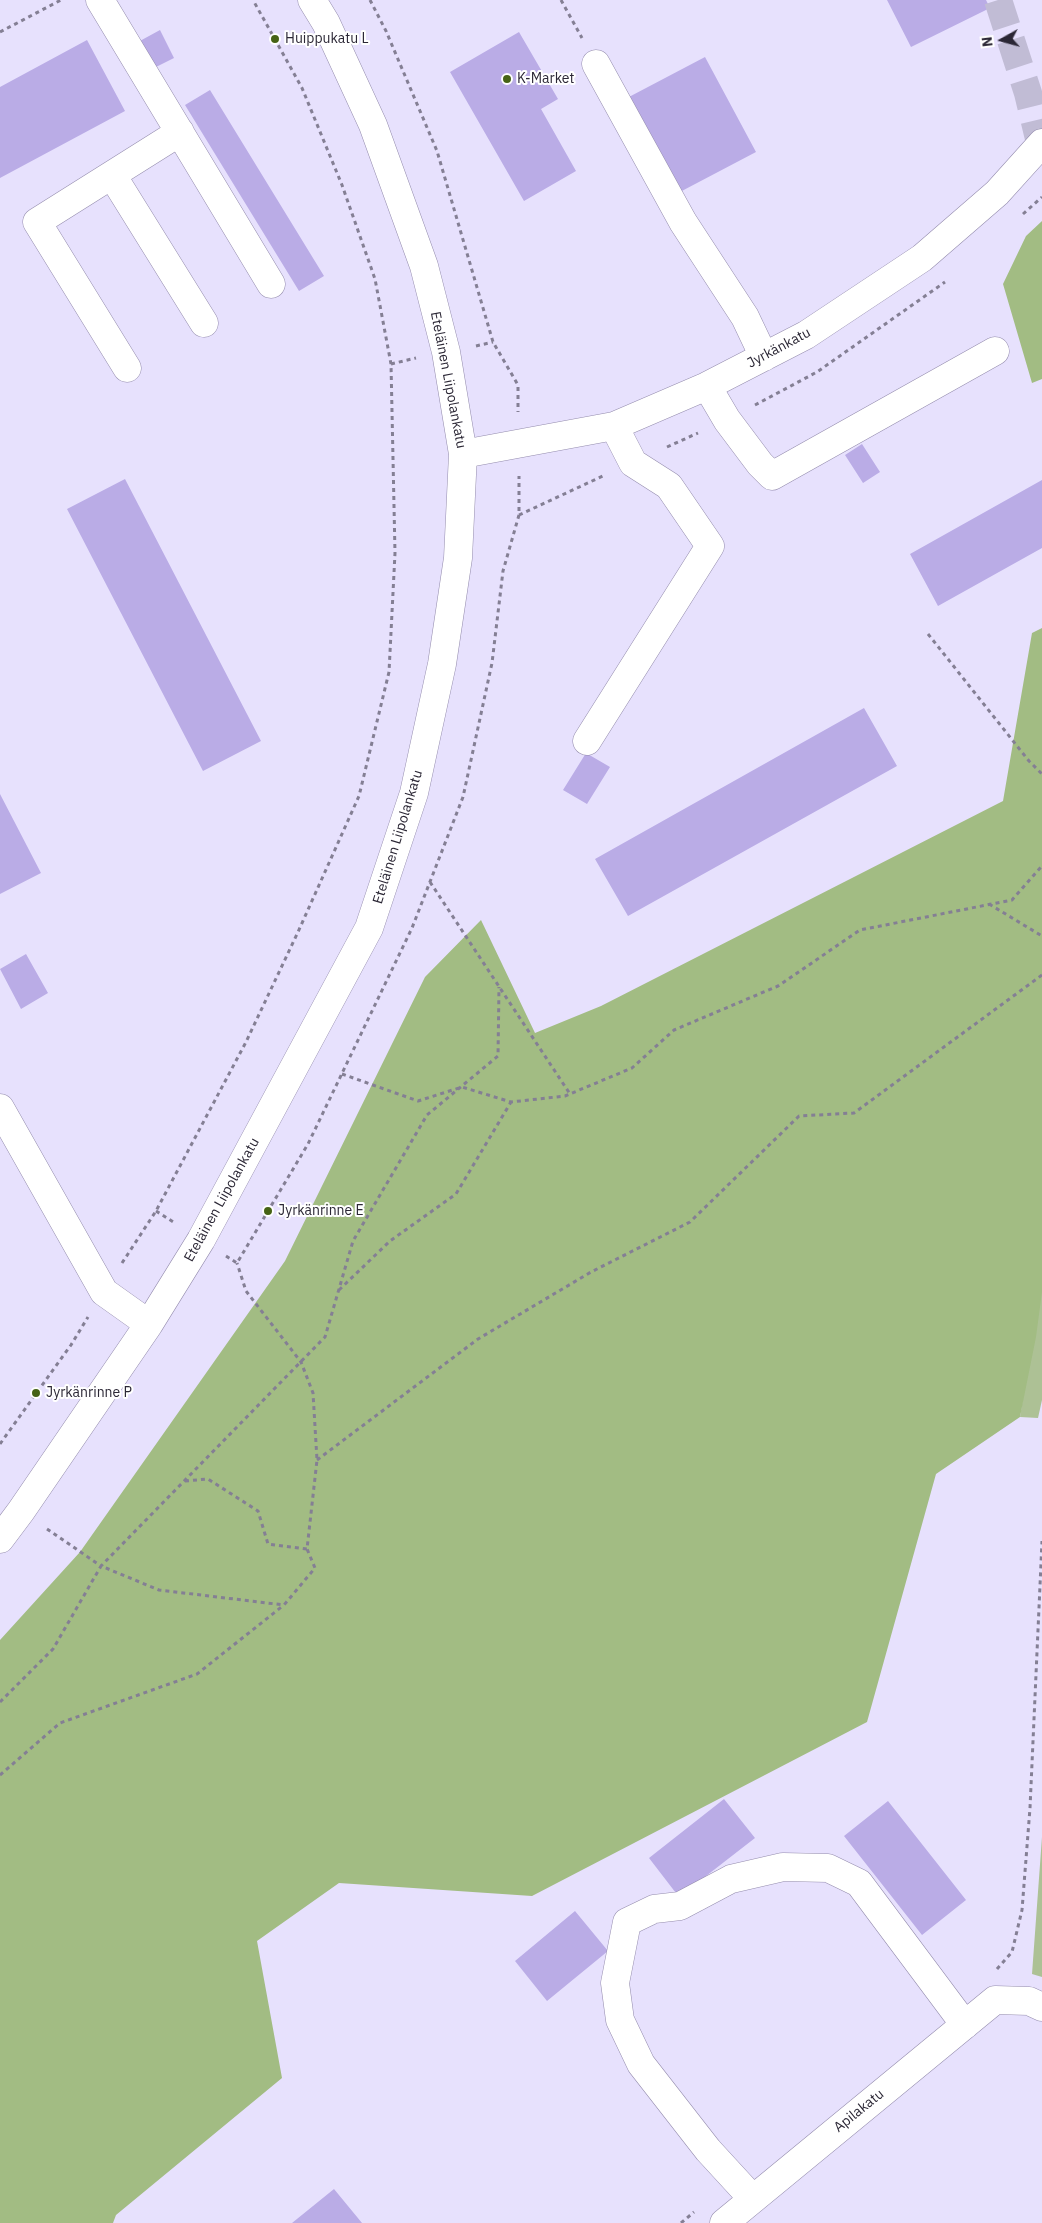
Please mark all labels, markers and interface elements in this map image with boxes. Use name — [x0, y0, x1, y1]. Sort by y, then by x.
north arrow — [977, 15, 1027, 65]
place label: Huippukatu L — [285, 31, 369, 47]
marker: Huippukatu L — [269, 33, 281, 45]
text: N — [978, 36, 997, 48]
place label: K-Market — [517, 71, 574, 87]
marker: K-Market — [501, 73, 513, 85]
street label: Eteläinen Liipolankatu — [426, 310, 470, 450]
street label: Jyrkänkatu — [744, 324, 814, 372]
street label: Eteläinen Liipolankatu — [370, 768, 426, 906]
street label: Eteläinen Liipolankatu — [181, 1135, 263, 1265]
place label: Jyrkänrinne E — [278, 1203, 364, 1219]
marker: Jyrkänrinne E — [262, 1205, 274, 1217]
place label: Jyrkänrinne P — [46, 1385, 132, 1401]
marker: Jyrkänrinne P — [30, 1387, 42, 1399]
street label: Apilakatu — [831, 2086, 887, 2136]

